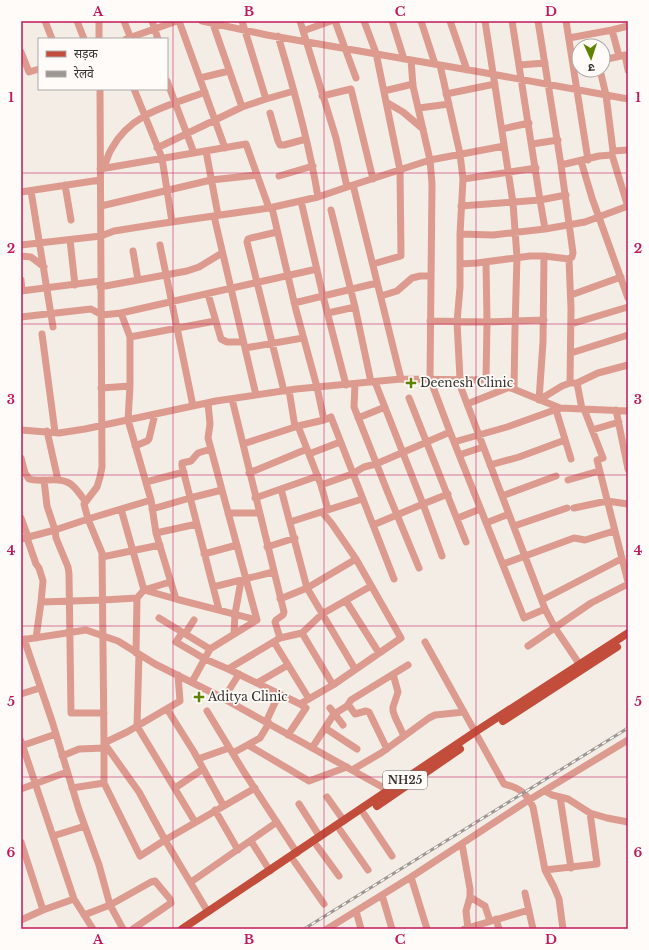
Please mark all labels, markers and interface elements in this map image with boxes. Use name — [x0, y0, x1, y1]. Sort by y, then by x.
text: A — [92, 3, 104, 20]
text: B — [244, 3, 254, 20]
text: C — [395, 3, 406, 20]
text: D — [545, 3, 557, 20]
legend — [38, 38, 168, 90]
north arrow — [571, 38, 611, 78]
text: सड़क — [74, 46, 99, 61]
text: उ — [587, 61, 595, 75]
text: रेलवे — [74, 66, 94, 81]
text: 1 — [8, 89, 14, 106]
text: 1 — [635, 89, 641, 106]
text: 2 — [7, 240, 15, 257]
text: 2 — [634, 240, 642, 257]
place label: Deenesh Clinic — [420, 375, 514, 390]
marker: Deenesh Clinic — [405, 377, 417, 389]
text: 3 — [7, 391, 15, 408]
text: 3 — [634, 391, 642, 408]
text: 4 — [7, 542, 16, 559]
text: 4 — [634, 542, 643, 559]
place label: Aditya Clinic — [207, 689, 288, 704]
marker: Aditya Clinic — [193, 691, 205, 703]
text: 5 — [7, 693, 15, 710]
text: 5 — [634, 693, 642, 710]
road number: NH25 — [383, 771, 427, 789]
text: 6 — [7, 844, 16, 861]
text: 6 — [634, 844, 643, 861]
text: A — [92, 931, 104, 948]
text: B — [244, 931, 254, 948]
text: C — [395, 931, 406, 948]
text: D — [545, 931, 557, 948]

